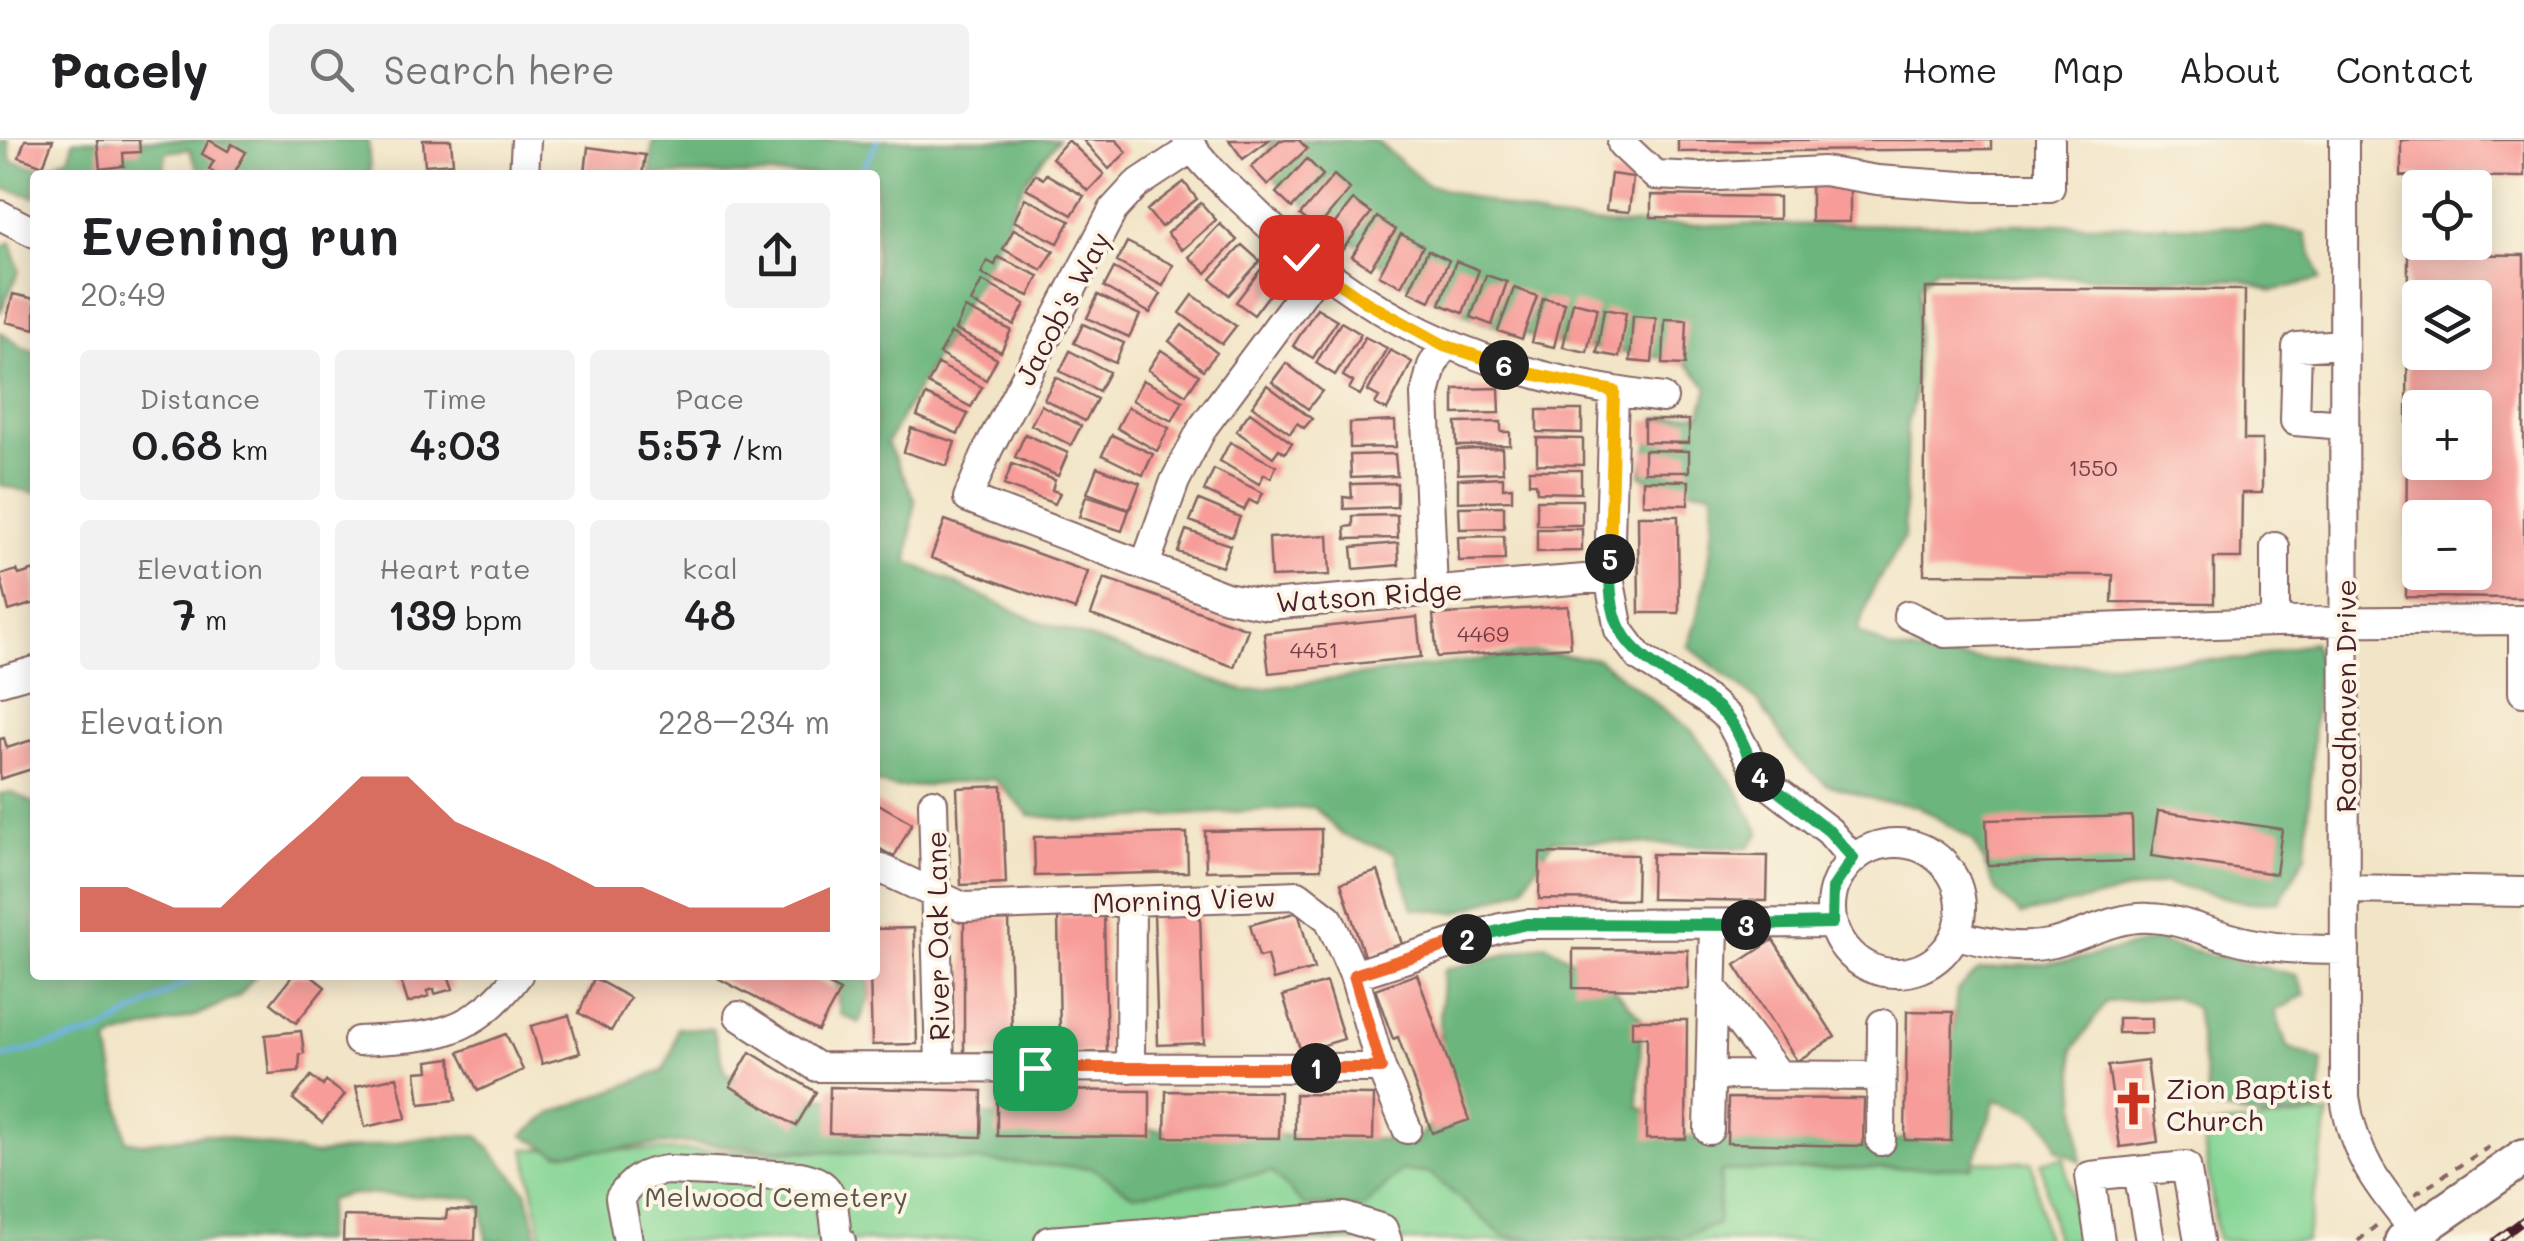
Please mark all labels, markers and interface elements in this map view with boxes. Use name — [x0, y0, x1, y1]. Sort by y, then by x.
search box — [269, 24, 969, 114]
text: Pacely — [50, 38, 209, 100]
icon: search — [304, 42, 359, 97]
text: Search here — [384, 44, 615, 94]
text: Home — [1902, 46, 1998, 92]
text: Map — [2053, 46, 2124, 92]
text: About — [2179, 46, 2281, 92]
text: Contact — [2336, 46, 2474, 92]
map controls — [2402, 170, 2492, 590]
button: locate — [2402, 170, 2492, 260]
text: Evening run — [80, 198, 399, 270]
button: share — [725, 203, 830, 308]
pin — [1259, 215, 1344, 300]
street label: Jacob's Way — [1006, 225, 1118, 391]
icon: check — [1274, 230, 1329, 285]
text: 20:49 — [80, 272, 165, 314]
button: layers — [2402, 280, 2492, 370]
pin: 6 — [1479, 340, 1529, 390]
text: 6 — [1496, 347, 1512, 383]
text: Distance — [140, 380, 260, 416]
text: Time — [423, 380, 487, 416]
text: Pace — [676, 380, 744, 416]
button: + — [2402, 390, 2492, 480]
text: 0.68 — [132, 416, 222, 471]
text: 4:03 — [410, 416, 500, 471]
text: 5:57 — [637, 416, 722, 471]
text: km — [222, 431, 268, 467]
text: /km — [722, 431, 783, 467]
house number: 1550 — [2068, 453, 2118, 482]
button: − — [2402, 500, 2492, 590]
pin: 5 — [1585, 534, 1635, 584]
text: 5 — [1602, 541, 1618, 577]
text: Elevation — [137, 550, 263, 586]
text: Heart rate — [379, 550, 531, 586]
text: kcal — [682, 550, 738, 586]
street label: Watson Ridge — [1275, 571, 1463, 619]
street label: Roadhaven Drive — [2327, 579, 2363, 813]
text: 7 — [173, 586, 196, 641]
text: 139 — [387, 586, 456, 641]
text: 48 — [684, 586, 736, 641]
text: m — [196, 601, 227, 637]
text: bpm — [456, 601, 523, 637]
house number: 4469 — [1457, 619, 1509, 648]
house number: 4451 — [1290, 635, 1338, 664]
text: Elevation — [80, 700, 224, 742]
text: 228–234 m — [658, 700, 830, 742]
pin: 4 — [1735, 752, 1785, 802]
text: 4 — [1751, 759, 1769, 795]
street label: River Oak Lane — [917, 831, 957, 1041]
street label: Morning View — [1092, 878, 1276, 920]
pin: 3 — [1721, 900, 1771, 950]
text: 3 — [1738, 907, 1754, 943]
pin: 2 — [1442, 914, 1492, 964]
text: 2 — [1459, 921, 1475, 957]
pin — [993, 1026, 1078, 1111]
icon: arrive — [1008, 1041, 1063, 1096]
pin: 1 — [1291, 1043, 1341, 1093]
text: 1 — [1310, 1050, 1322, 1086]
place label: Zion Baptist Church — [2166, 1070, 2333, 1138]
church icon: Zion Baptist Church — [2109, 1080, 2157, 1128]
park label: Melwood Cemetery — [644, 1178, 908, 1214]

